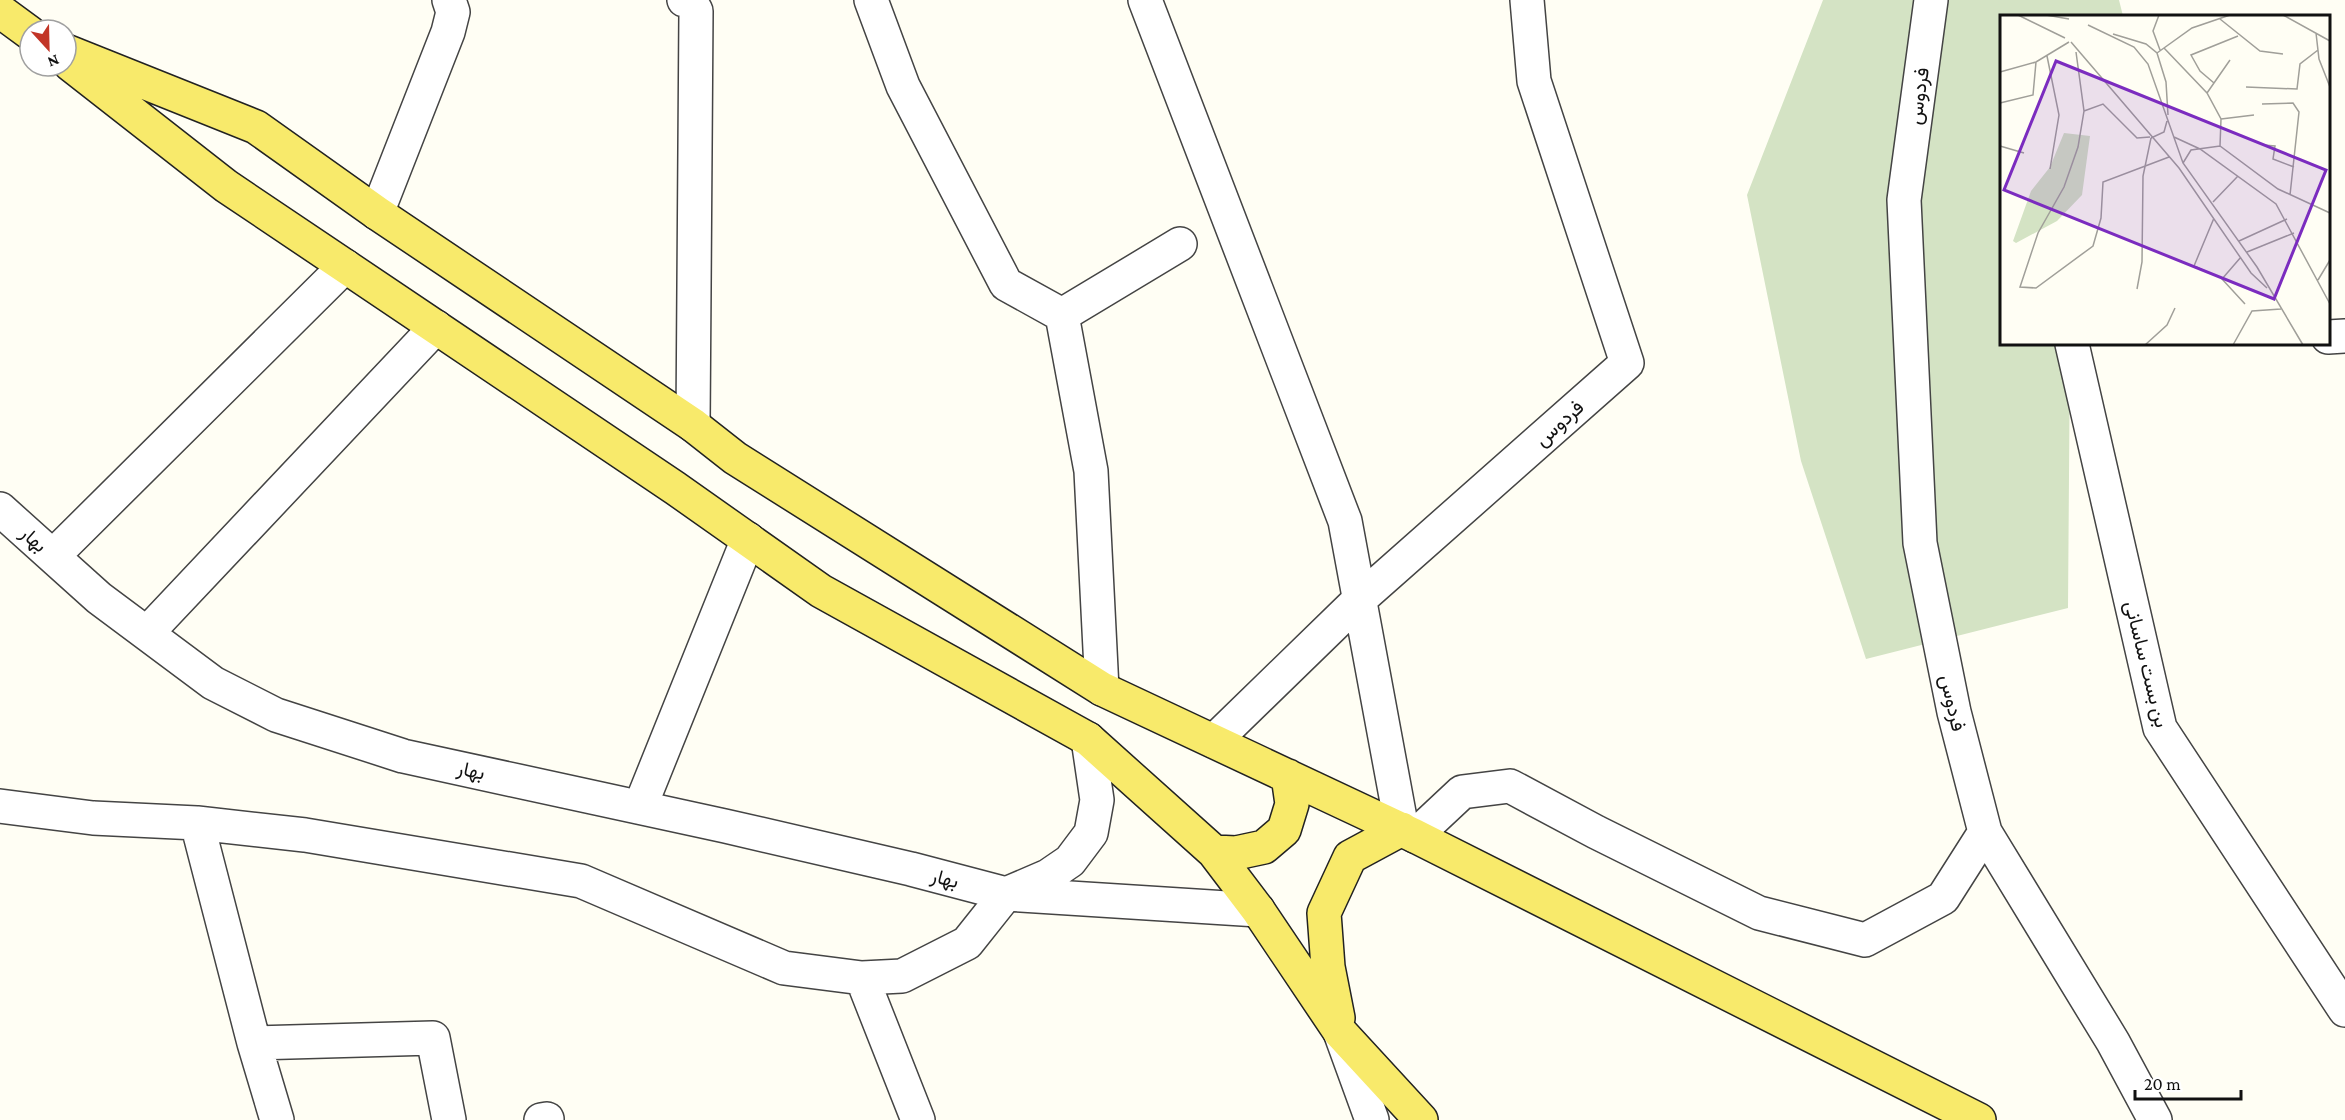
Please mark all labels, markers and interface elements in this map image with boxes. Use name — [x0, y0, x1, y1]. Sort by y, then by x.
inset map — [2000, 15, 2330, 345]
north arrow — [18, 18, 78, 78]
text: N — [45, 52, 62, 71]
street label: فردوس — [1903, 66, 1935, 126]
street label: فردوس — [1530, 396, 1589, 452]
street label: بهار — [14, 521, 52, 558]
street label: بن بست ساسانی — [2120, 598, 2173, 730]
street label: فردوس — [1934, 673, 1970, 734]
street label: بهار — [454, 756, 487, 786]
street label: بهار — [927, 863, 961, 894]
scale bar — [2135, 1063, 2242, 1101]
text: 20 m — [2144, 1074, 2181, 1094]

